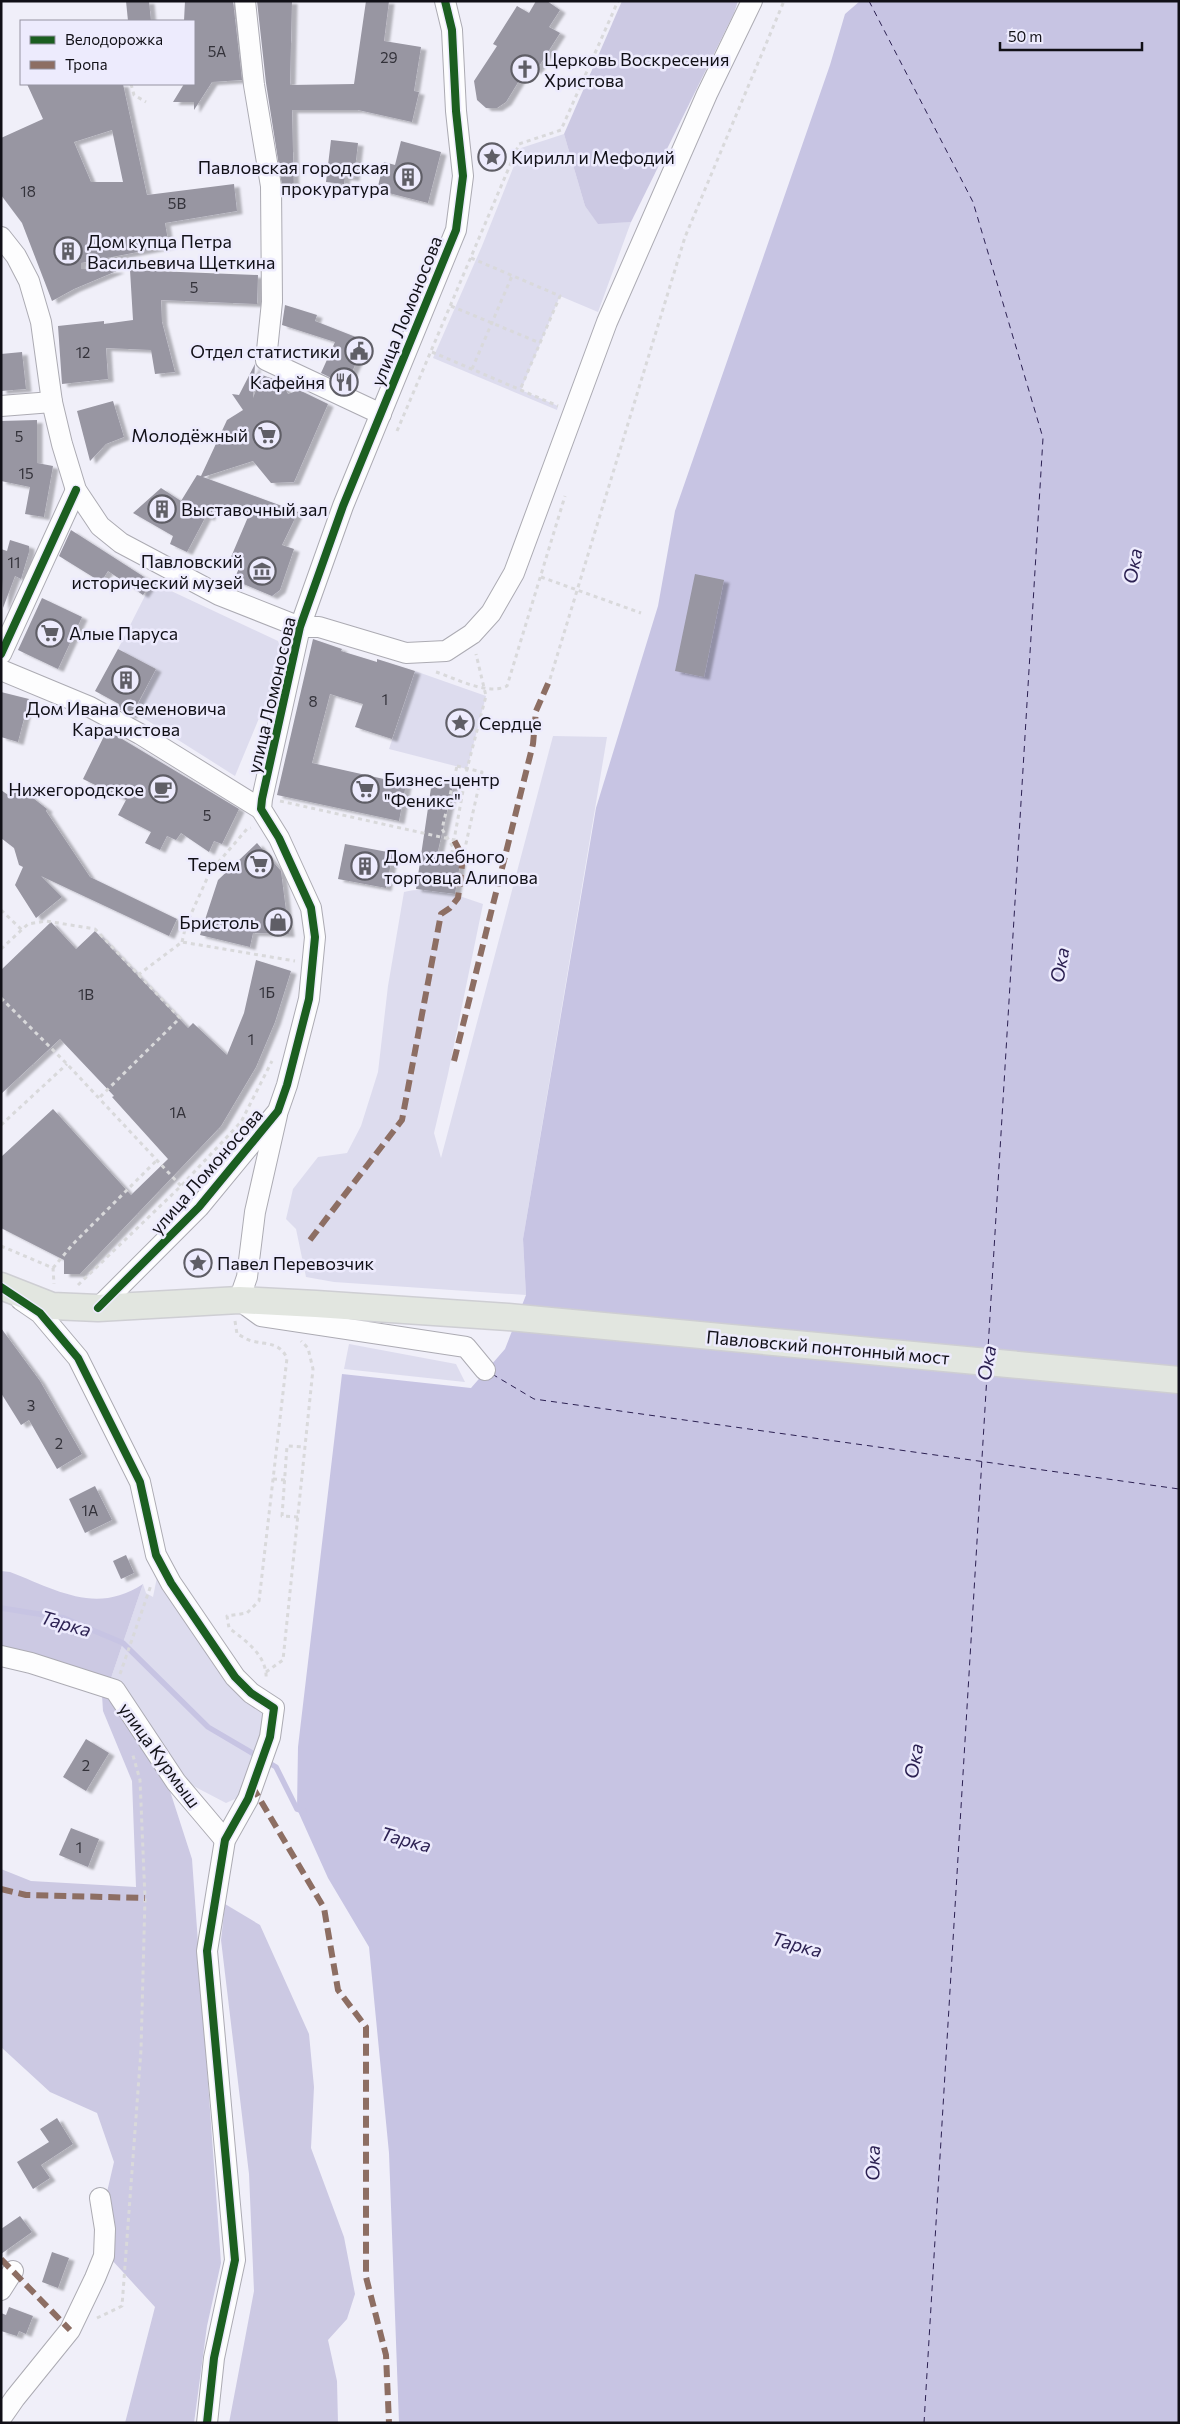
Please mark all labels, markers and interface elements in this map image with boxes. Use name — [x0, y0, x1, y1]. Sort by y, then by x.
legend — [20, 20, 195, 85]
scale bar — [1000, 20, 1142, 52]
text: 50 m — [1008, 27, 1042, 45]
text: Велодорожка — [65, 30, 163, 48]
house number: 5А — [208, 42, 226, 60]
house number: 29 — [380, 48, 398, 66]
place label: Церковь Воскресения Христова — [544, 48, 729, 91]
church icon: Церковь Воскресения Христова — [510, 54, 540, 84]
text: Тропа — [65, 55, 107, 73]
place icon: Кирилл и Мефодий — [477, 142, 507, 172]
place label: Кирилл и Мефодий — [511, 146, 675, 168]
place label: Павловская городская прокуратура — [198, 156, 389, 199]
building icon: Павловская городская прокуратура — [393, 162, 423, 192]
house number: 18 — [20, 182, 36, 200]
house number: 5В — [168, 194, 186, 212]
place label: Дом купца Петра Васильевича Щеткина — [87, 230, 275, 273]
street label: улица Ломоносова — [366, 233, 446, 389]
building icon: Дом купца Петра Васильевича Щеткина — [53, 236, 83, 266]
house number: 5 — [190, 278, 198, 296]
public building icon: Отдел статистики — [344, 336, 374, 366]
place label: Отдел статистики — [190, 340, 340, 362]
house number: 12 — [76, 343, 90, 361]
restaurant icon: Кафейня — [329, 367, 359, 397]
place label: Кафейня — [250, 371, 325, 393]
supermarket icon: Молодёжный — [252, 420, 282, 450]
place label: Молодёжный — [131, 424, 248, 446]
house number: 5 — [15, 427, 23, 445]
house number: 15 — [18, 464, 34, 482]
building icon: Выставочный зал — [147, 494, 177, 524]
place label: Выставочный зал — [181, 498, 328, 520]
water label: Ока — [1118, 546, 1146, 585]
place label: Павловский исторический музей — [72, 550, 243, 593]
house number: 11 — [8, 553, 20, 571]
museum icon: Павловский исторический музей — [247, 556, 277, 586]
street label: улица Ломоносова — [242, 615, 300, 775]
supermarket icon: Алые Паруса — [35, 618, 65, 648]
place label: Алые Паруса — [69, 622, 178, 644]
building icon: Дом Ивана Семеновича Карачистова — [111, 665, 141, 695]
house number: 1 — [382, 690, 388, 708]
house number: 8 — [308, 692, 318, 710]
place label: Дом Ивана Семеновича Карачистова — [26, 697, 226, 740]
place icon: Сердце — [445, 708, 475, 738]
place label: Сердце — [479, 712, 542, 734]
place label: Бизнес-центр "Феникс" — [384, 768, 500, 811]
cafe icon: Нижегородское — [148, 774, 178, 804]
supermarket icon: Бизнес-центр "Феникс" — [350, 774, 380, 804]
place label: Нижегородское — [8, 778, 144, 800]
house number: 5 — [203, 806, 211, 824]
place label: Дом хлебного торговца Алипова — [384, 845, 538, 888]
supermarket icon: Терем — [244, 849, 274, 879]
building icon: Дом хлебного торговца Алипова — [350, 851, 380, 881]
place label: Терем — [188, 853, 240, 875]
shop icon: Бристоль — [263, 907, 293, 937]
place label: Бристоль — [179, 911, 259, 933]
water label: Ока — [1045, 945, 1073, 984]
house number: 1Б — [259, 983, 275, 1001]
house number: 1В — [78, 985, 94, 1003]
house number: 1 — [248, 1030, 254, 1048]
street label: улица Ломоносова — [145, 1103, 267, 1239]
house number: 1А — [170, 1103, 186, 1121]
place icon: Павел Перевозчик — [183, 1248, 213, 1278]
place label: Павел Перевозчик — [217, 1252, 374, 1274]
street label: Павловский понтонный мост — [705, 1325, 951, 1369]
water label: Ока — [972, 1343, 1000, 1382]
house number: 3 — [27, 1396, 35, 1414]
house number: 2 — [55, 1434, 63, 1452]
house number: 1А — [82, 1501, 98, 1519]
water label: Тарка — [38, 1605, 94, 1641]
street label: улица Курмыш — [114, 1698, 206, 1812]
water label: Ока — [899, 1741, 927, 1780]
house number: 2 — [82, 1756, 90, 1774]
water label: Тарка — [378, 1821, 434, 1857]
house number: 1 — [76, 1838, 82, 1856]
water label: Тарка — [769, 1926, 825, 1962]
water label: Ока — [860, 2145, 884, 2181]

